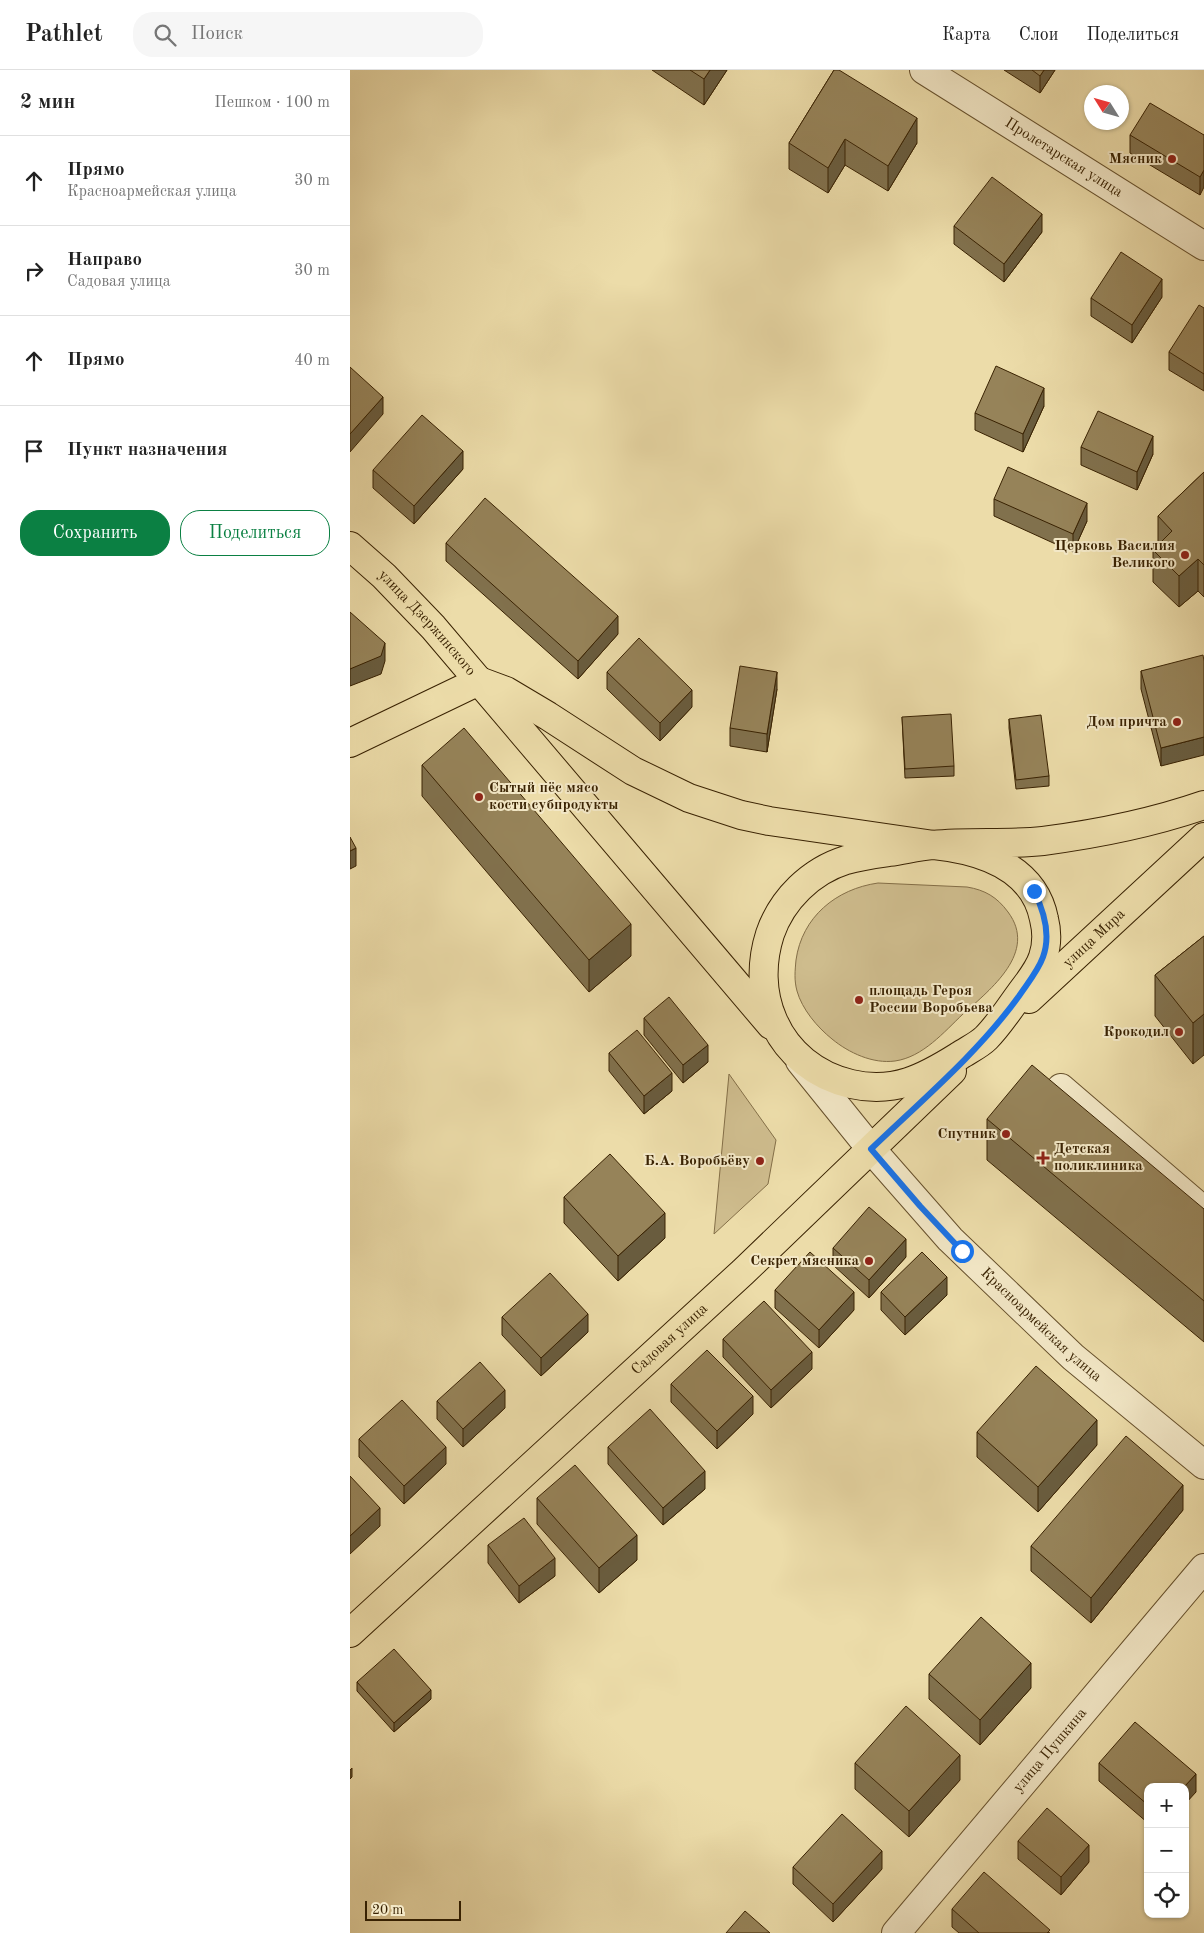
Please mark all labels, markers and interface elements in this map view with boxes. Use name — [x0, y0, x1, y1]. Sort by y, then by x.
search box — [133, 12, 483, 57]
icon: search — [151, 21, 179, 49]
text: Pathlet — [25, 23, 103, 47]
text: Поиск — [191, 25, 243, 44]
text: Карта — [942, 26, 991, 44]
text: Слои — [1019, 26, 1058, 44]
text: Поделиться — [1086, 26, 1179, 44]
north arrow — [1084, 85, 1129, 130]
text: 2 мин — [20, 92, 75, 113]
text: Пешком · 100 m — [214, 95, 330, 111]
street label: Пролетарская улица — [1002, 115, 1126, 201]
place label: Мясник — [1109, 152, 1162, 167]
marker: Мясник — [1166, 153, 1178, 165]
text: Прямо — [67, 161, 125, 180]
icon: ahead — [20, 167, 48, 195]
text: 30 m — [294, 173, 330, 189]
text: Красноармейская улица — [67, 184, 237, 200]
text: Направо — [67, 251, 142, 270]
icon: right — [20, 257, 48, 285]
text: 30 m — [294, 263, 330, 279]
text: Садовая улица — [67, 274, 171, 290]
icon: ahead — [20, 347, 48, 375]
text: Прямо — [67, 351, 125, 370]
text: 40 m — [294, 353, 330, 369]
icon: arrive — [20, 437, 48, 465]
text: Пункт назначения — [67, 441, 227, 460]
button: Сохранить — [20, 510, 170, 556]
button: Поделиться — [180, 510, 330, 556]
place label: Церковь Василия Великого — [1055, 539, 1175, 571]
marker: Церковь Василия Великого — [1179, 549, 1191, 561]
street label: улица Дзержинского — [375, 567, 478, 679]
place label: Дом причта — [1087, 715, 1167, 730]
marker: Дом причта — [1171, 716, 1183, 728]
place label: Сытый пёс мясо кости субпродукты — [489, 781, 619, 813]
marker: Сытый пёс мясо кости субпродукты — [473, 791, 485, 803]
route end — [1023, 880, 1046, 903]
street label: улица Мира — [1060, 906, 1129, 971]
place label: площадь Героя России Воробьева — [869, 984, 993, 1016]
marker: площадь Героя России Воробьева — [853, 994, 865, 1006]
place label: Крокодил — [1103, 1025, 1169, 1040]
marker: Крокодил — [1173, 1026, 1185, 1038]
place label: Спутник — [938, 1127, 996, 1142]
marker: Спутник — [1000, 1128, 1012, 1140]
place label: Детская поликлиника — [1054, 1142, 1143, 1174]
marker: Детская поликлиника — [1036, 1151, 1050, 1165]
place label: Б.А. Воробьёву — [644, 1154, 750, 1169]
marker: Б.А. Воробьёву — [754, 1155, 766, 1167]
route start — [951, 1240, 974, 1263]
place label: Секрет мясника — [750, 1254, 859, 1269]
marker: Секрет мясника — [863, 1255, 875, 1267]
street label: Красноармейская улица — [978, 1265, 1105, 1385]
street label: Садовая улица — [629, 1301, 711, 1378]
street label: улица Пушкина — [1011, 1705, 1090, 1795]
map controls — [1144, 1783, 1189, 1918]
button: + — [1144, 1783, 1189, 1828]
button: − — [1144, 1828, 1189, 1873]
button: locate — [1144, 1873, 1189, 1918]
scale bar — [365, 1898, 461, 1921]
text: 20 m — [372, 1903, 403, 1917]

